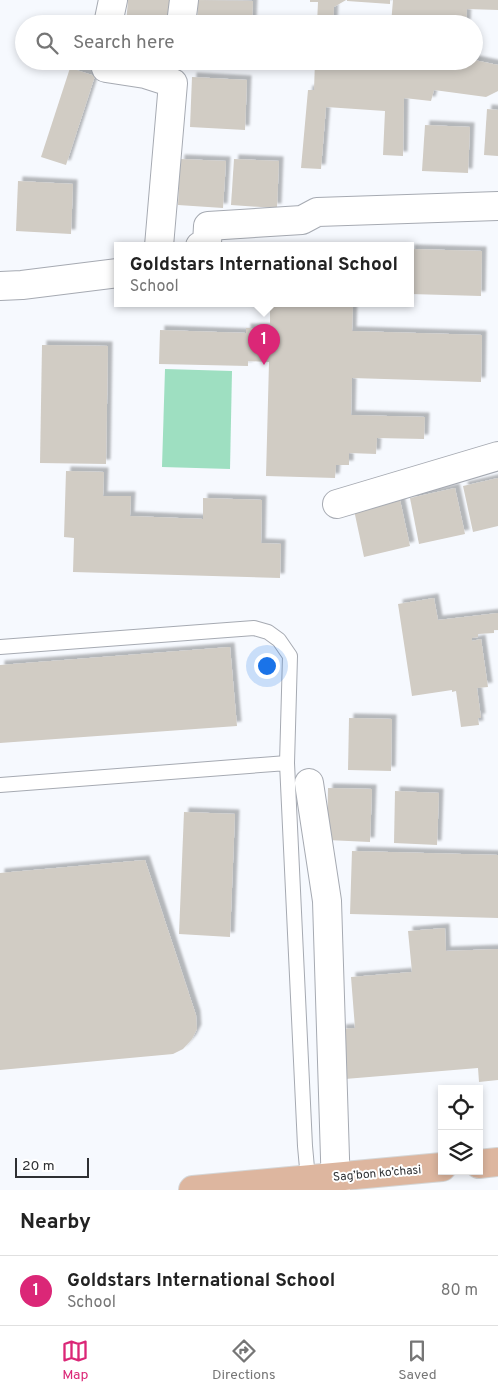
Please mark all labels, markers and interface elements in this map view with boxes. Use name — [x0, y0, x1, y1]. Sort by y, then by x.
search box — [15, 15, 483, 70]
icon: search — [33, 29, 61, 57]
text: Search here — [73, 31, 175, 55]
popup — [114, 242, 414, 307]
text: Goldstars International School — [130, 253, 398, 277]
text: School — [130, 277, 179, 297]
pin: 1 — [248, 324, 280, 365]
your location — [254, 653, 280, 679]
map controls — [438, 1085, 483, 1175]
button: locate — [438, 1085, 483, 1130]
button: layers — [438, 1130, 483, 1175]
scale bar — [15, 1155, 89, 1178]
text: 20 m — [22, 1158, 55, 1175]
street label: Sag’bon ko’chasi — [332, 1162, 422, 1186]
text: Nearby — [20, 1209, 91, 1236]
text: Goldstars International School — [67, 1269, 335, 1293]
text: 1 — [33, 1281, 39, 1301]
text: 80 m — [441, 1281, 478, 1301]
text: School — [67, 1293, 116, 1313]
tab: Map — [61, 1337, 89, 1384]
tab: Directions — [212, 1337, 276, 1384]
tab: Saved — [398, 1337, 437, 1384]

